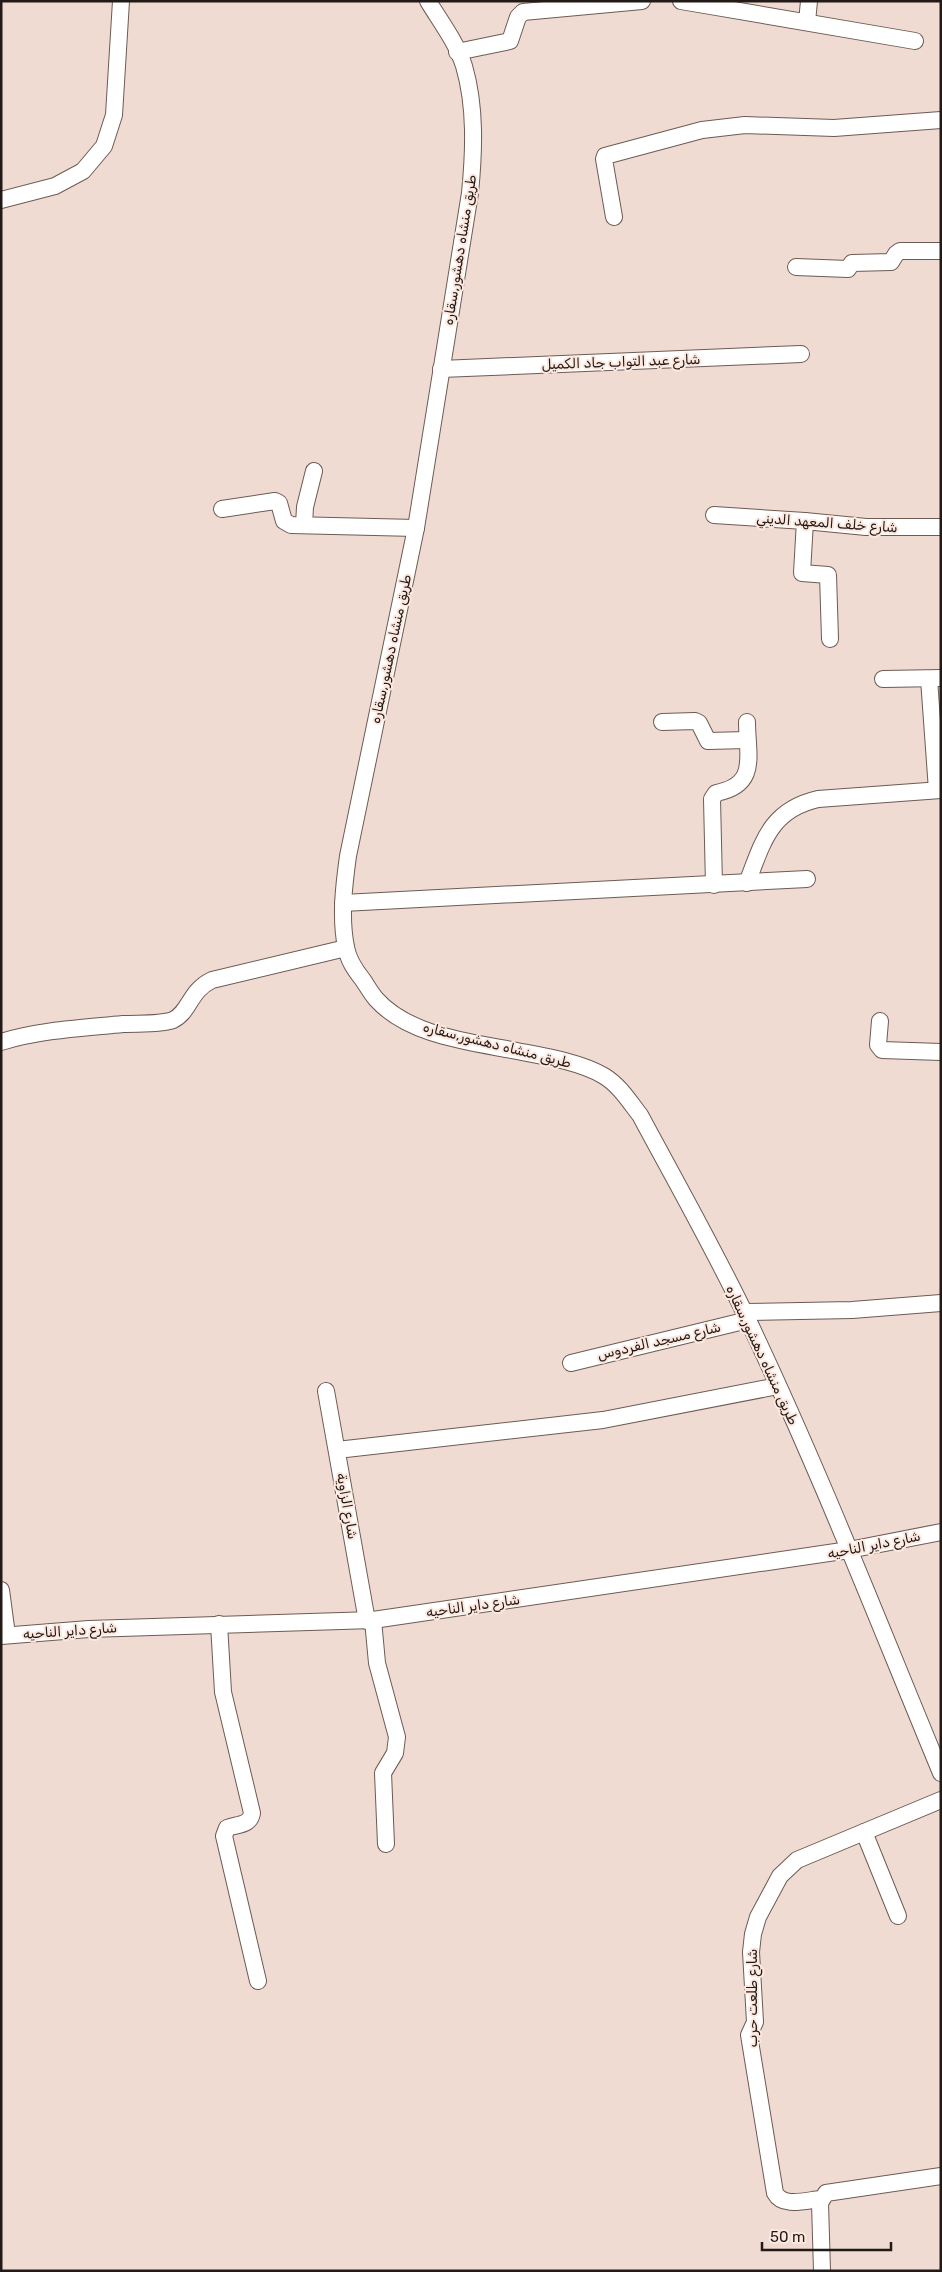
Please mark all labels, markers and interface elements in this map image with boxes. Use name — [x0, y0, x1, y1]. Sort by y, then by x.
street label: طريق منشاه دهشور,سقاره — [440, 173, 480, 326]
street label: شارع عبد التواب جاد الكميل — [541, 351, 701, 375]
street label: شارع خلف المعهد الديني — [756, 510, 898, 538]
street label: طريق منشاه دهشور,سقاره — [367, 573, 415, 725]
street label: طريق منشاه دهشور,سقاره — [421, 1018, 573, 1072]
street label: طريق منشاه دهشور,سقاره — [722, 1282, 802, 1428]
street label: شارع مسجد الفردوس — [596, 1319, 723, 1365]
street label: شارع الزاوية — [331, 1471, 361, 1541]
street label: شارع داير الناحيه — [826, 1528, 922, 1564]
street label: شارع داير الناحيه — [425, 1591, 521, 1623]
street label: شارع داير الناحيه — [22, 1619, 118, 1645]
street label: شارع طلعت حرب — [744, 1949, 763, 2047]
scale bar — [762, 2220, 891, 2252]
text: 50 m — [770, 2228, 805, 2246]

